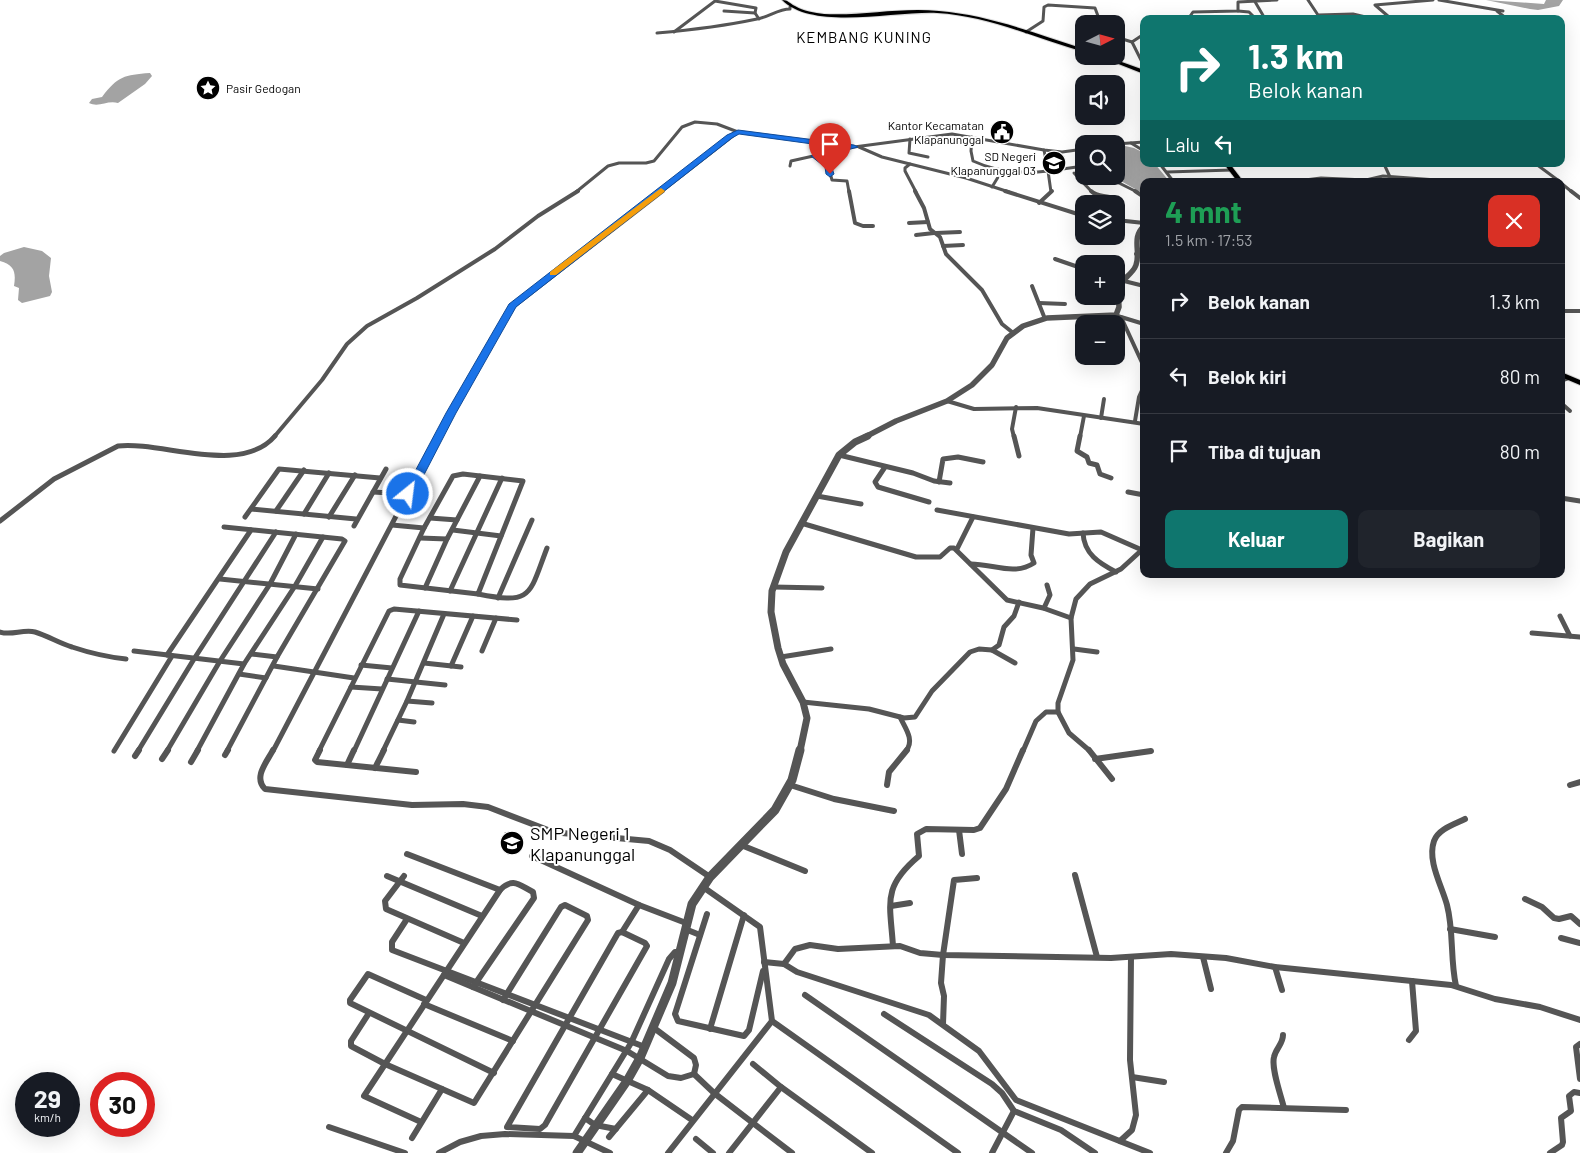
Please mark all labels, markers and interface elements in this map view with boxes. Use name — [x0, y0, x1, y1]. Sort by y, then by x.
north arrow — [1075, 15, 1125, 65]
map controls — [1075, 15, 1125, 365]
district label: KEMBANG KUNING — [796, 28, 932, 46]
text: 1.3 km — [1248, 34, 1344, 76]
icon: right — [1165, 35, 1230, 100]
place icon: Pasir Gedogan — [195, 75, 221, 101]
button: sound — [1075, 75, 1125, 125]
text: Belok kanan — [1248, 76, 1363, 102]
place label: Pasir Gedogan — [226, 81, 301, 95]
place label: Kantor Kecamatan Klapanunggal — [888, 118, 984, 146]
public building icon: Kantor Kecamatan Klapanunggal — [989, 119, 1015, 145]
pin — [809, 123, 851, 174]
icon: arrive — [816, 130, 844, 158]
icon: left — [1210, 130, 1238, 158]
text: Lalu — [1165, 133, 1200, 156]
button: search — [1075, 135, 1125, 185]
place label: SD Negeri Klapanunggal 03 — [951, 149, 1036, 177]
school or university icon: SD Negeri Klapanunggal 03 — [1041, 150, 1067, 176]
text: 4 mnt — [1165, 193, 1242, 229]
button: layers — [1075, 195, 1125, 245]
button: close — [1488, 195, 1540, 247]
text: 1.5 km · 17:53 — [1165, 230, 1253, 249]
button: + — [1075, 255, 1125, 305]
icon: right — [1165, 287, 1193, 315]
text: Belok kanan — [1208, 290, 1310, 313]
text: 1.3 km — [1489, 290, 1540, 313]
button: − — [1075, 315, 1125, 365]
icon: left — [1165, 362, 1193, 390]
text: Belok kiri — [1208, 365, 1286, 388]
text: 80 m — [1500, 365, 1540, 388]
icon: arrive — [1165, 437, 1193, 465]
text: Tiba di tujuan — [1208, 440, 1321, 463]
text: 80 m — [1500, 440, 1540, 463]
position arrow — [381, 467, 433, 519]
button: Keluar — [1165, 510, 1348, 568]
button: Bagikan — [1358, 510, 1540, 568]
place label: SMP Negeri 1 Klapanunggal — [530, 822, 635, 865]
school or university icon: SMP Negeri 1 Klapanunggal — [499, 830, 525, 856]
speed limit sign: 30 — [90, 1072, 155, 1137]
text: 29 — [34, 1083, 61, 1113]
text: km/h — [34, 1110, 61, 1124]

